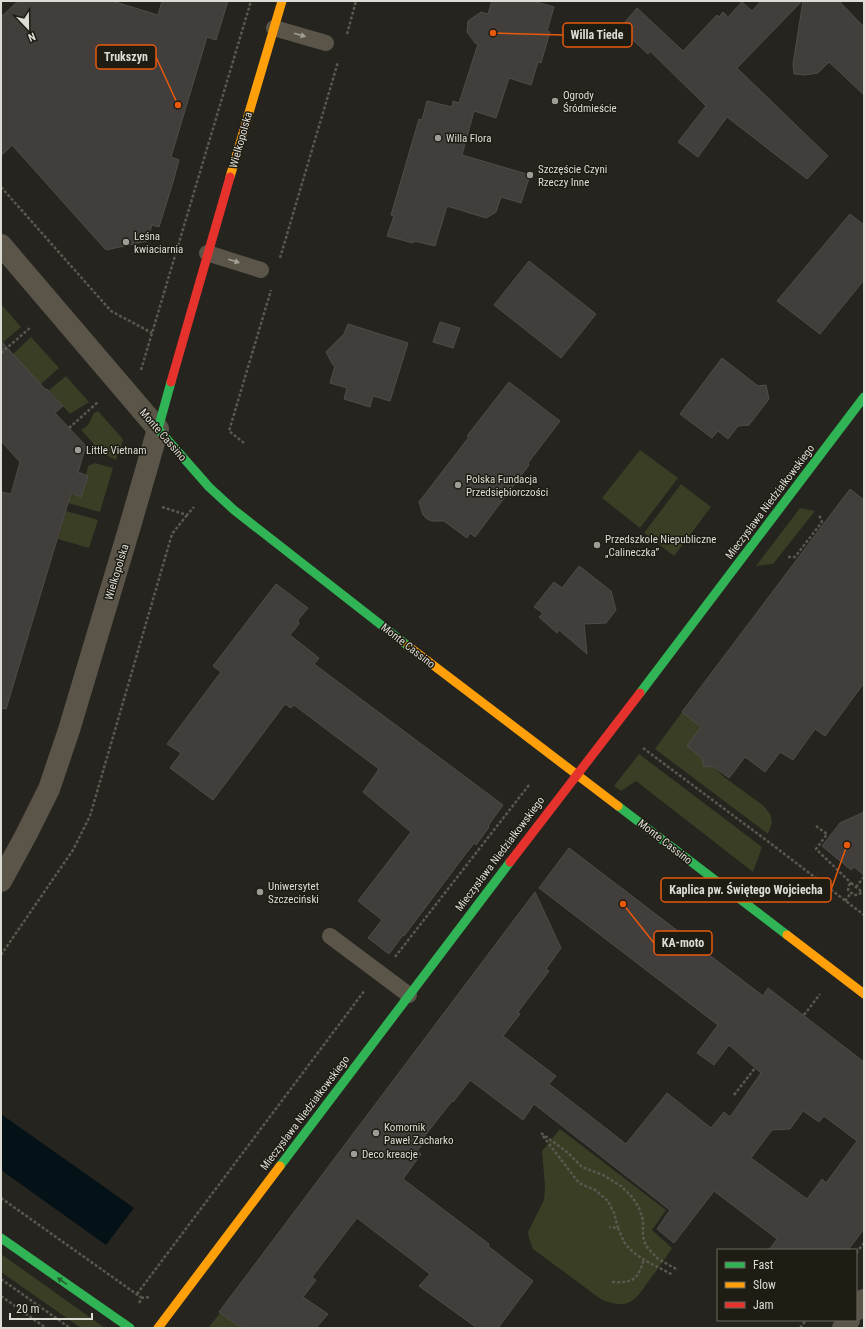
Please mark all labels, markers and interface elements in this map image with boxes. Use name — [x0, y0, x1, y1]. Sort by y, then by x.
north arrow — [8, 8, 48, 48]
callout: Willa Tiede — [563, 23, 632, 47]
text: Willa Tiede — [570, 28, 624, 42]
text: N — [26, 30, 37, 44]
one-way arrow — [295, 32, 307, 38]
callout: Trukszyn — [96, 45, 156, 69]
text: Trukszyn — [104, 50, 148, 64]
place label: Ogrody Śródmieście — [563, 89, 617, 115]
marker: Ogrody Śródmieście — [550, 96, 560, 106]
street label: Wielkopolska — [227, 110, 255, 170]
place label: Willa Flora — [446, 132, 492, 145]
marker: Willa Flora — [433, 133, 443, 143]
place label: Szczęście Czyni Rzeczy Inne — [538, 163, 607, 189]
marker: Szczęście Czyni Rzeczy Inne — [525, 170, 535, 180]
place label: Leśna kwiaciarnia — [134, 230, 183, 256]
marker: Leśna kwiaciarnia — [121, 237, 131, 247]
one-way arrow — [228, 259, 240, 265]
street label: Monte Cassino — [137, 406, 190, 464]
street label: Mieczysława Niedziałkowskiego — [723, 442, 818, 562]
place label: Little Vietnam — [86, 444, 146, 457]
marker: Little Vietnam — [73, 445, 83, 455]
place label: Polska Fundacja Przedsiębiorczości — [466, 473, 548, 499]
marker: Polska Fundacja Przedsiębiorczości — [453, 480, 463, 490]
place label: Przedszkole Niepubliczne „Calineczka” — [605, 533, 716, 559]
marker: Przedszkole Niepubliczne „Calineczka” — [592, 540, 602, 550]
street label: Wielkopolska — [102, 542, 132, 602]
street label: Monte Cassino — [378, 621, 438, 671]
street label: Mieczysława Niedziałkowskiego — [453, 794, 548, 914]
street label: Monte Cassino — [635, 817, 695, 867]
callout: Kaplica pw. Świętego Wojciecha — [661, 878, 831, 902]
place label: Uniwersytet Szczeciński — [268, 880, 319, 906]
text: Kaplica pw. Świętego Wojciecha — [669, 882, 823, 897]
marker: Uniwersytet Szczeciński — [255, 887, 265, 897]
callout: KA-moto — [654, 931, 712, 955]
text: KA-moto — [662, 936, 704, 950]
street label: Mieczysława Niedziałkowskiego — [258, 1053, 353, 1173]
place label: Komornik Paweł Zacharko — [384, 1121, 454, 1147]
marker: Komornik Paweł Zacharko — [371, 1128, 381, 1138]
place label: Deco kreacje — [362, 1148, 418, 1161]
marker: Deco kreacje — [349, 1149, 359, 1159]
legend — [717, 1249, 857, 1321]
text: Fast — [753, 1258, 774, 1272]
one-way arrow — [57, 1277, 67, 1285]
text: Slow — [753, 1278, 776, 1292]
scale bar — [10, 1295, 92, 1321]
text: Jam — [753, 1298, 774, 1312]
text: 20 m — [16, 1302, 40, 1316]

